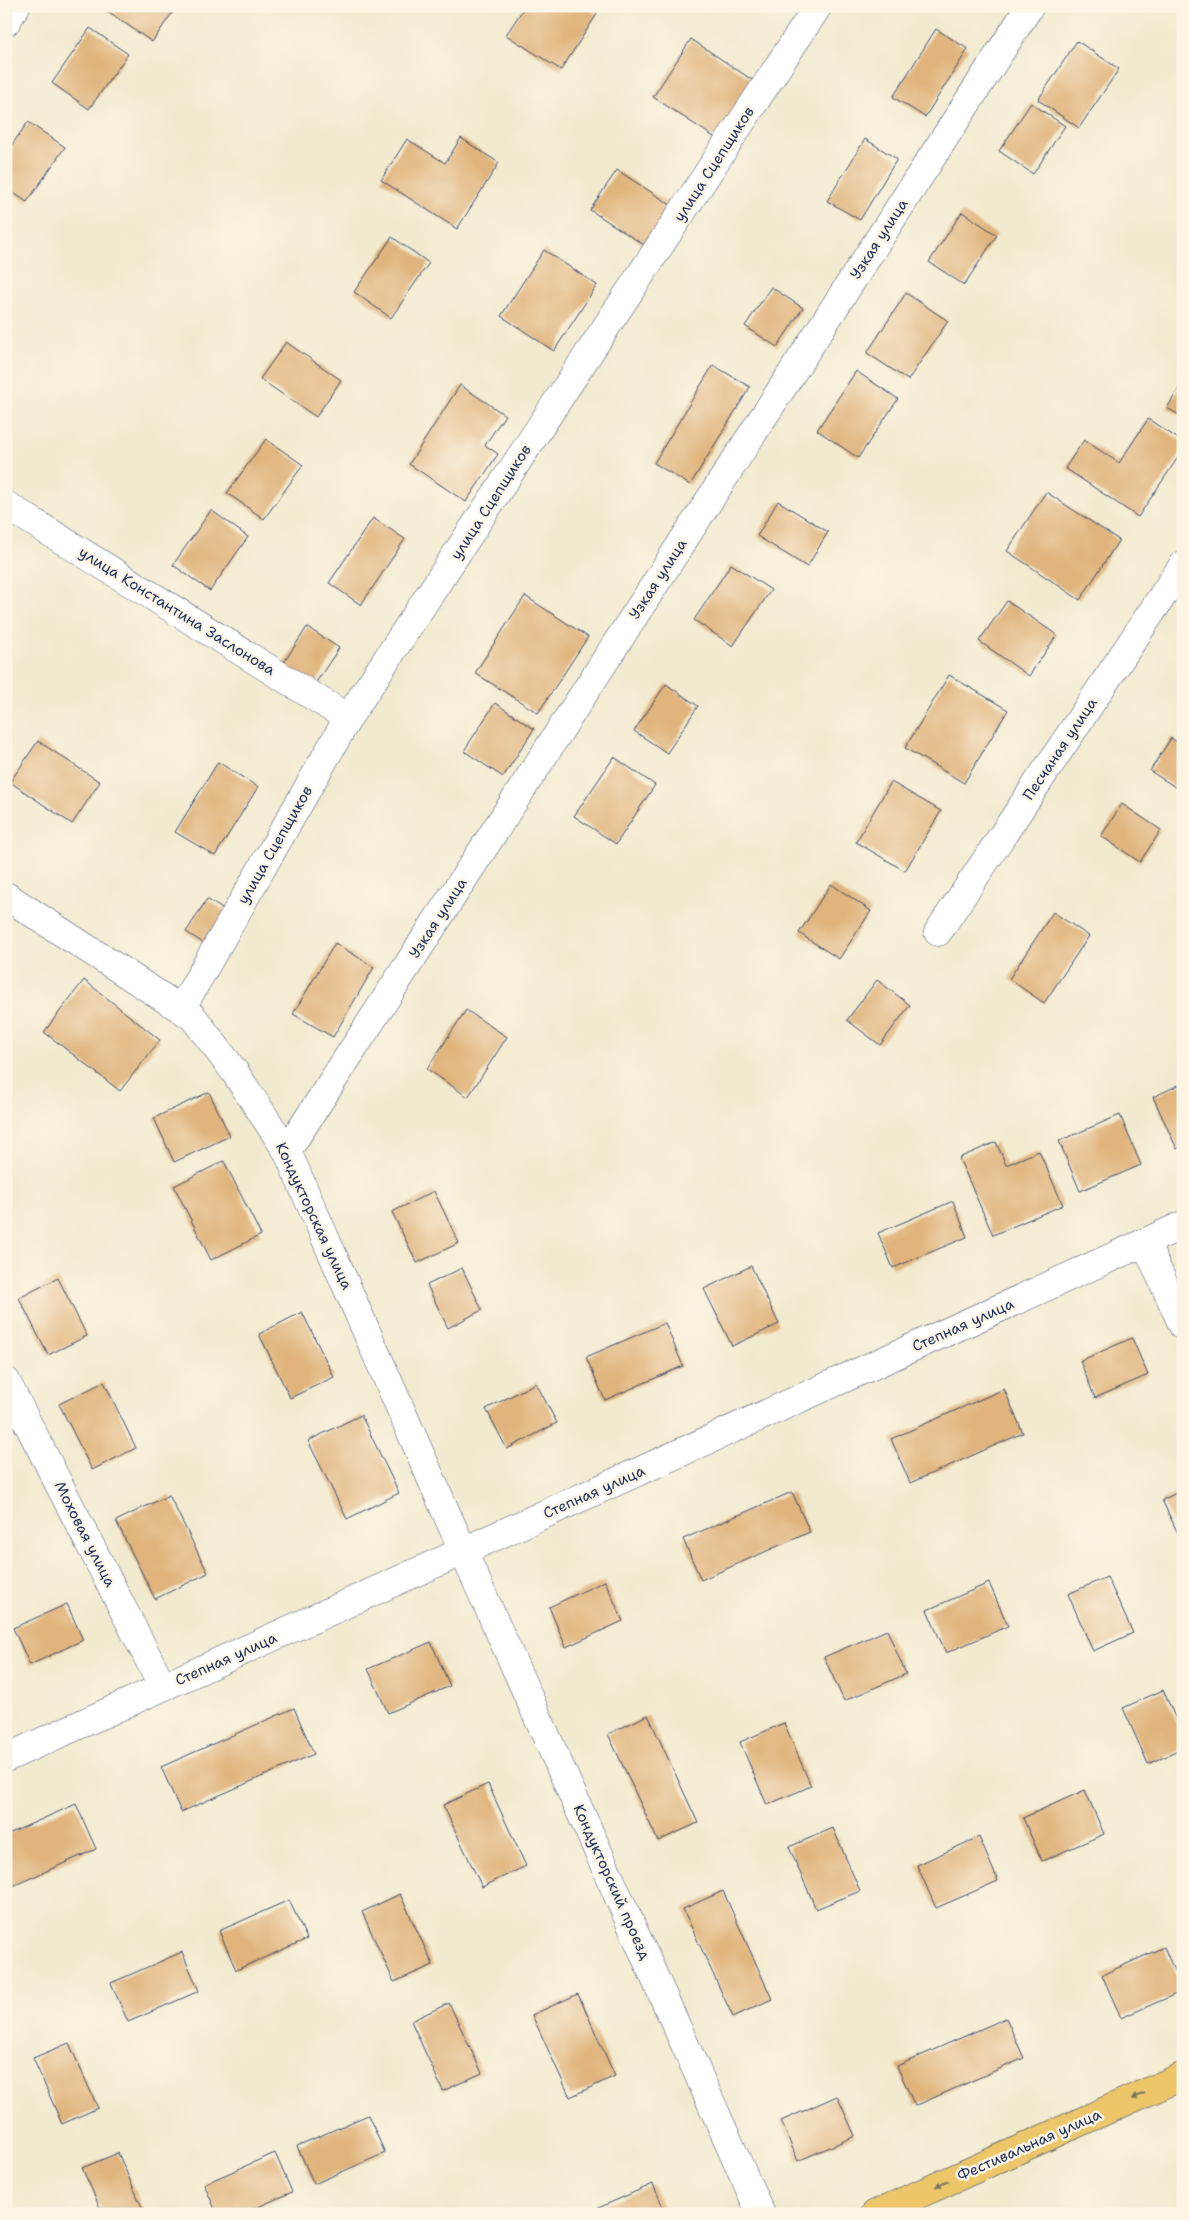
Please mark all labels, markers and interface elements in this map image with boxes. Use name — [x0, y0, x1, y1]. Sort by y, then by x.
street label: улица Сцепщиков — [669, 102, 759, 225]
street label: Узкая улица — [846, 194, 913, 283]
street label: улица Сцепщиков — [446, 440, 536, 563]
street label: Узкая улица — [625, 534, 692, 623]
street label: улица Константина Заслонова — [75, 542, 280, 680]
street label: Песчаная улица — [1018, 693, 1102, 804]
street label: улица Сцепщиков — [233, 782, 317, 908]
street label: Узкая улица — [405, 873, 472, 962]
street label: Кондукторская улица — [271, 1139, 357, 1293]
street label: Степная улица — [909, 1293, 1018, 1356]
street label: Степная улица — [540, 1460, 649, 1523]
street label: Моховая улица — [50, 1478, 121, 1591]
street label: Степная улица — [172, 1627, 281, 1690]
street label: Кондукторский проезд — [569, 1801, 656, 1963]
one-way arrow — [1131, 2092, 1145, 2100]
street label: Фестивальная улица — [954, 2104, 1105, 2186]
one-way arrow — [935, 2180, 949, 2188]

